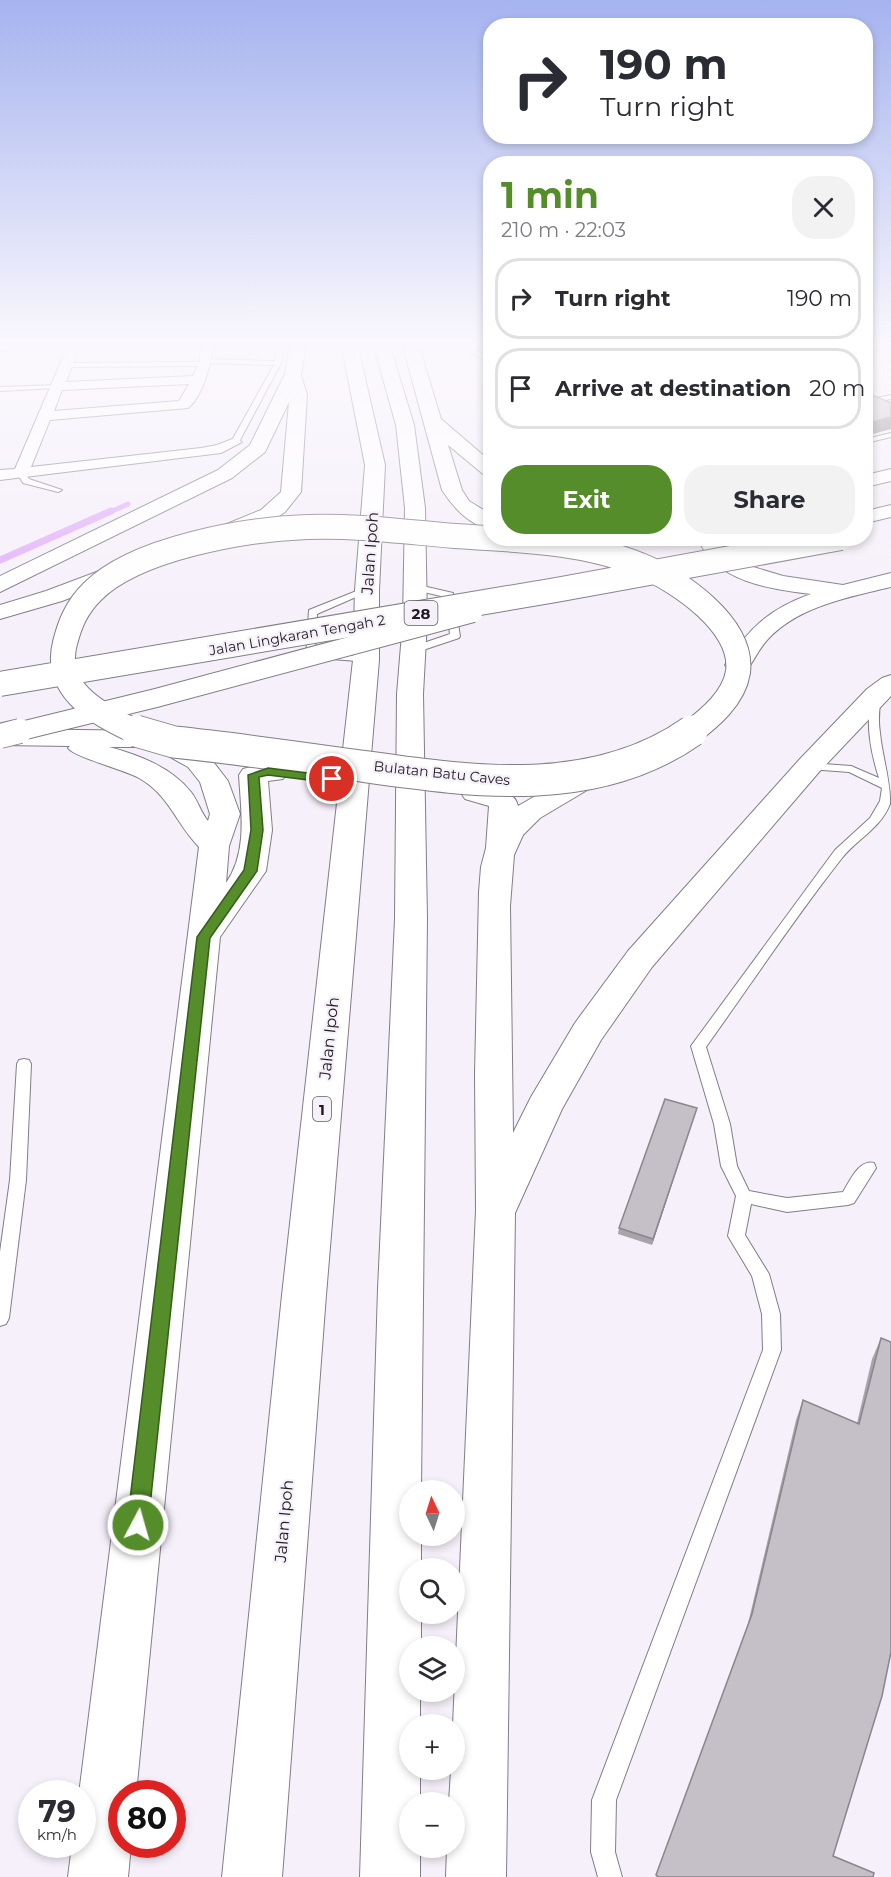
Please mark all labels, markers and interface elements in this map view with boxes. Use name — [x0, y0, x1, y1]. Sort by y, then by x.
text: 190 m — [600, 38, 728, 90]
icon: right — [501, 42, 579, 120]
text: Turn right — [600, 90, 735, 123]
text: 1 min — [501, 173, 599, 217]
button: close — [792, 176, 855, 239]
text: 210 m · 22:03 — [501, 218, 626, 242]
icon: right — [504, 282, 537, 315]
text: Turn right — [555, 285, 670, 312]
text: 190 m — [787, 285, 852, 312]
icon: arrive — [504, 372, 537, 405]
text: Arrive at destination — [555, 375, 791, 402]
text: 20 m — [809, 375, 865, 402]
button: Exit — [501, 465, 672, 534]
button: Share — [684, 465, 855, 534]
street label: Jalan Ipoh — [358, 511, 382, 596]
road number: 28 — [404, 601, 438, 625]
street label: Jalan Lingkaran Tengah 2 — [207, 611, 387, 660]
pin — [306, 753, 357, 804]
street label: Bulatan Batu Caves — [373, 757, 511, 789]
icon: arrive — [315, 762, 348, 795]
street label: Jalan Ipoh — [315, 996, 343, 1081]
road number: 1 — [313, 1097, 331, 1121]
street label: Jalan Ipoh — [271, 1479, 297, 1564]
north arrow — [399, 1480, 465, 1546]
map controls — [399, 1480, 465, 1858]
position arrow — [106, 1493, 170, 1557]
button: search — [399, 1558, 465, 1624]
button: layers — [399, 1636, 465, 1702]
button: + — [399, 1714, 465, 1780]
speed limit sign: 80 — [108, 1780, 186, 1858]
button: − — [399, 1792, 465, 1858]
text: 79 — [38, 1793, 76, 1830]
text: km/h — [37, 1825, 77, 1844]

